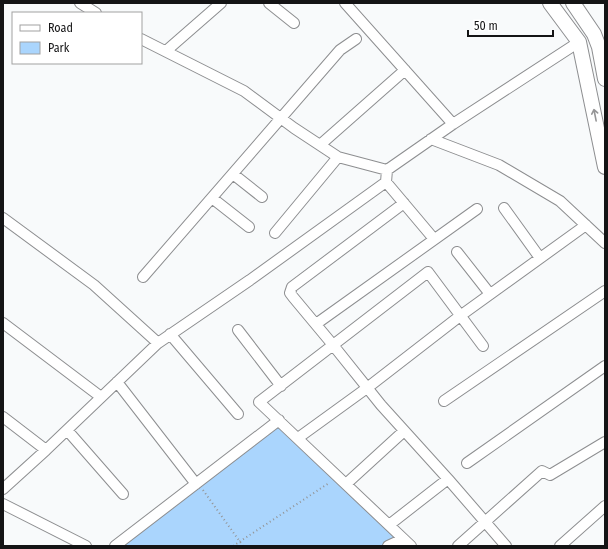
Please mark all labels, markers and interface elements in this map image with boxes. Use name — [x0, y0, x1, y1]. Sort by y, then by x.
legend — [12, 12, 142, 64]
scale bar — [468, 12, 553, 38]
text: 50 m — [474, 19, 498, 33]
text: Road — [48, 21, 73, 35]
text: Park — [48, 41, 70, 55]
one-way arrow — [590, 109, 598, 122]

